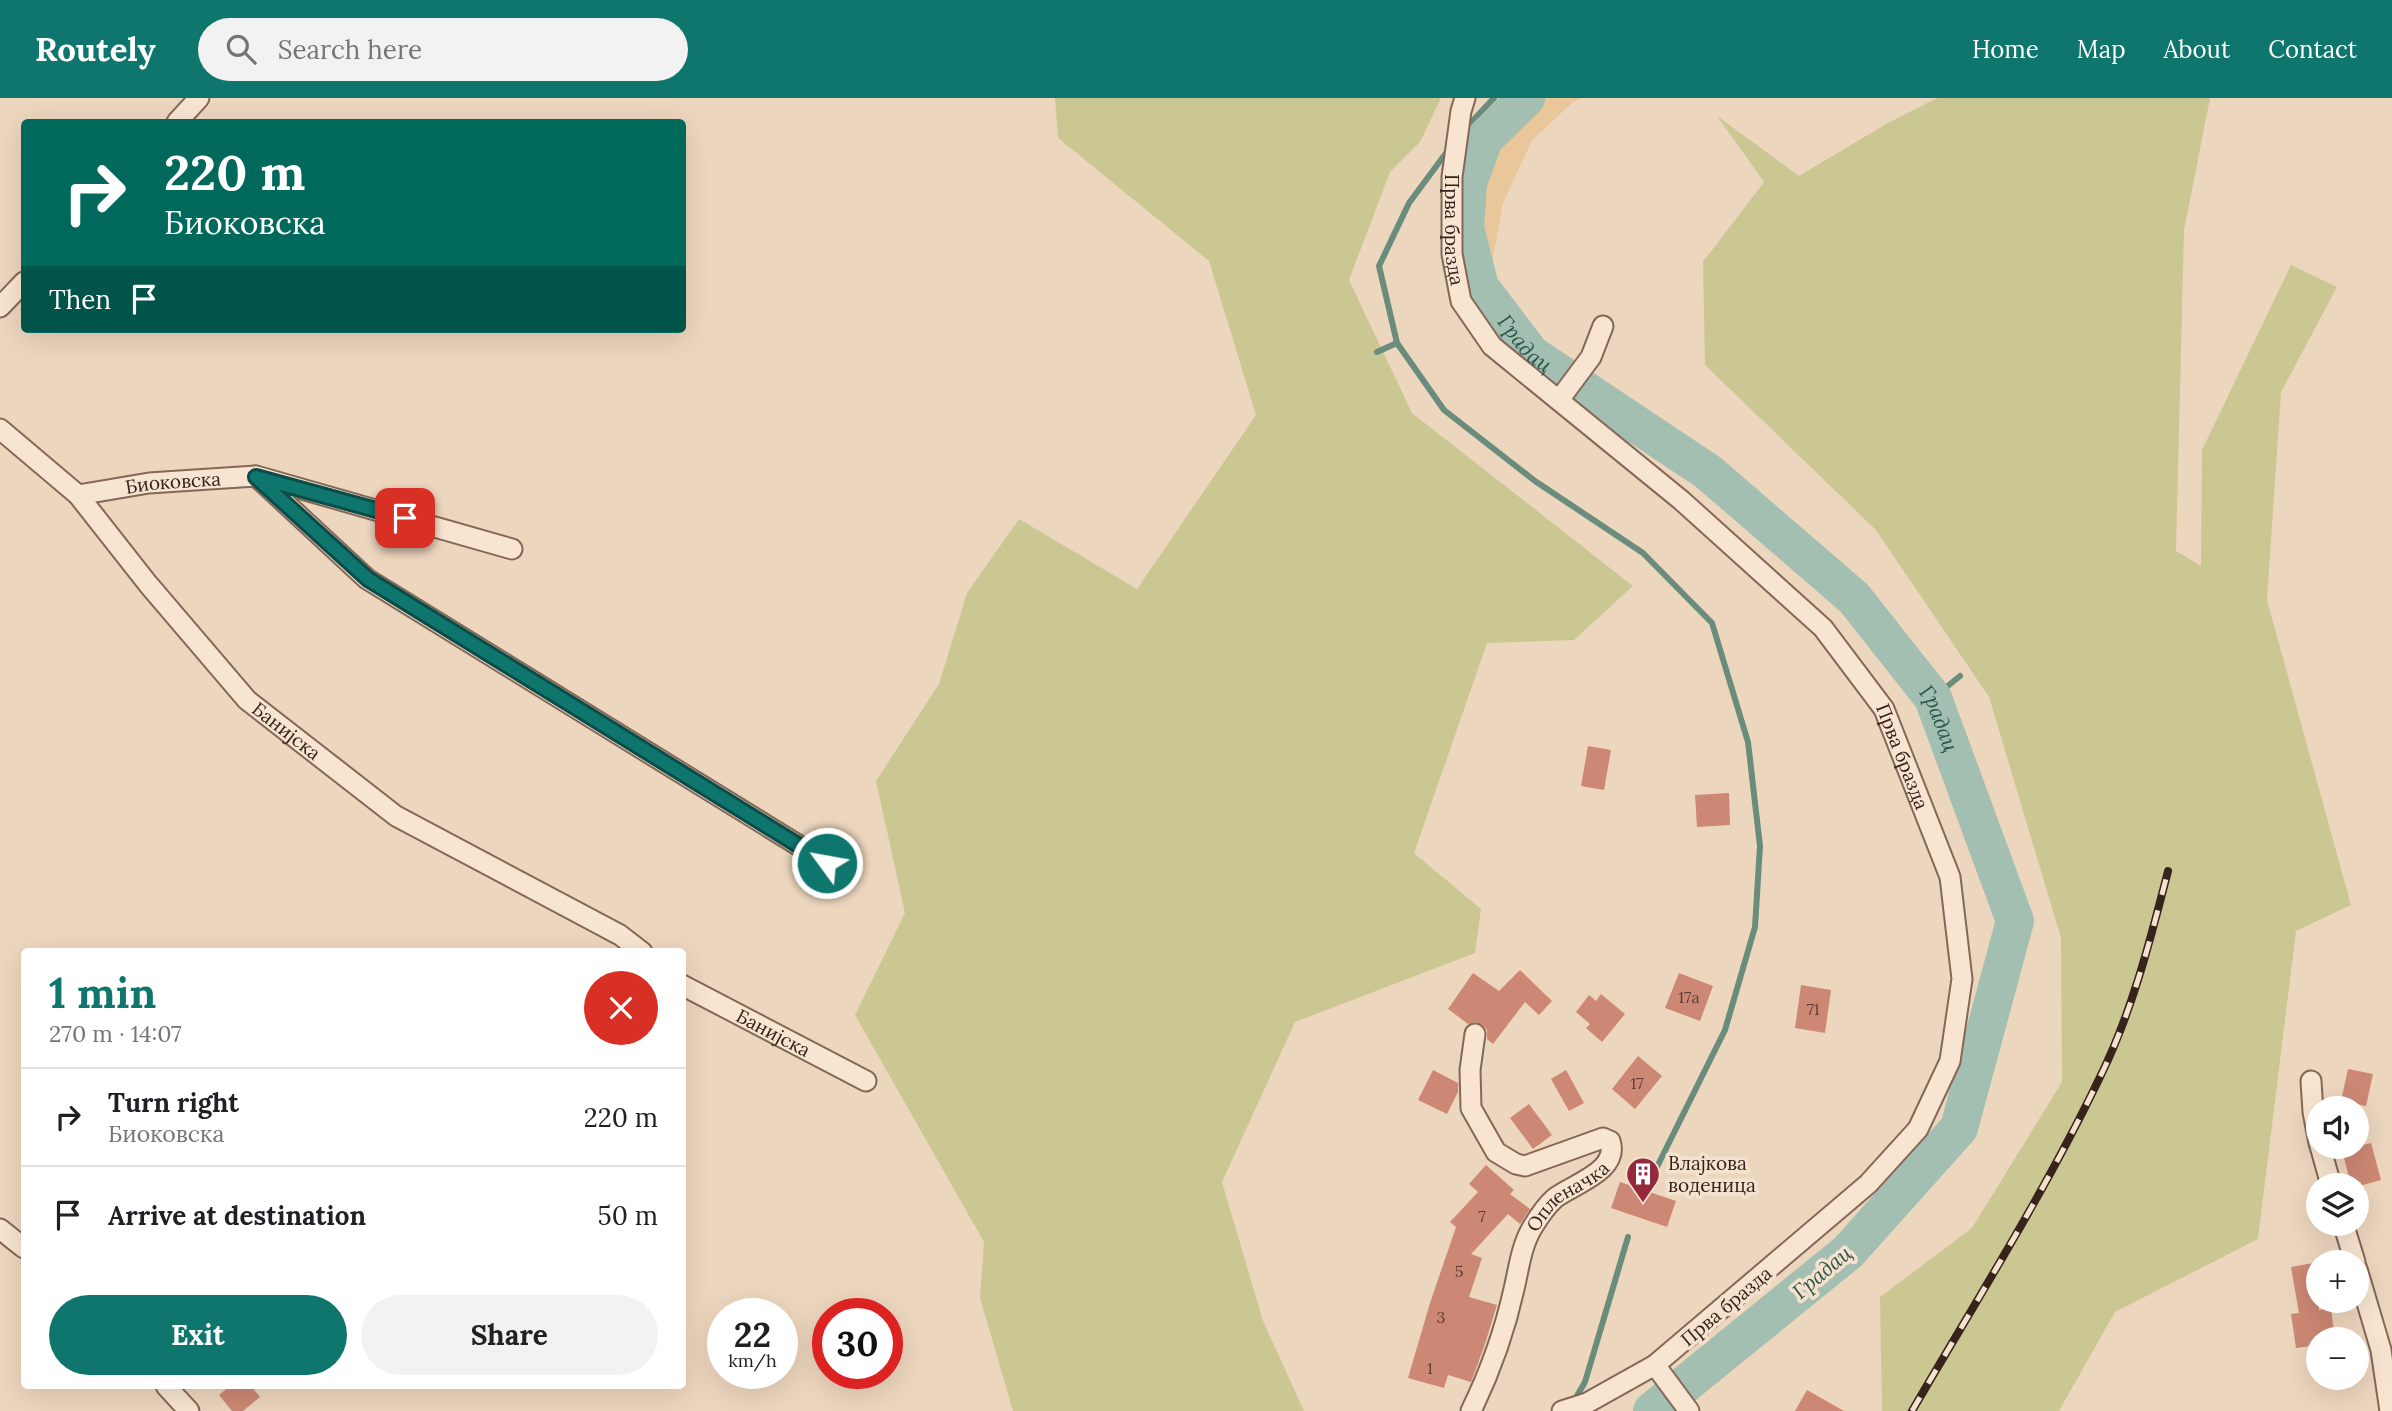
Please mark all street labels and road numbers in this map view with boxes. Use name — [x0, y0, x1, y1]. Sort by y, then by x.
street label: Прва бразда — [1440, 174, 1470, 288]
street label: Биоковска — [123, 466, 222, 499]
street label: Банијска — [247, 697, 326, 765]
street label: Прва бразда — [1871, 700, 1934, 813]
street label: Банијска — [732, 1003, 815, 1062]
street label: Опленачка — [1521, 1156, 1614, 1236]
street label: Прва бразда — [1675, 1261, 1777, 1351]

